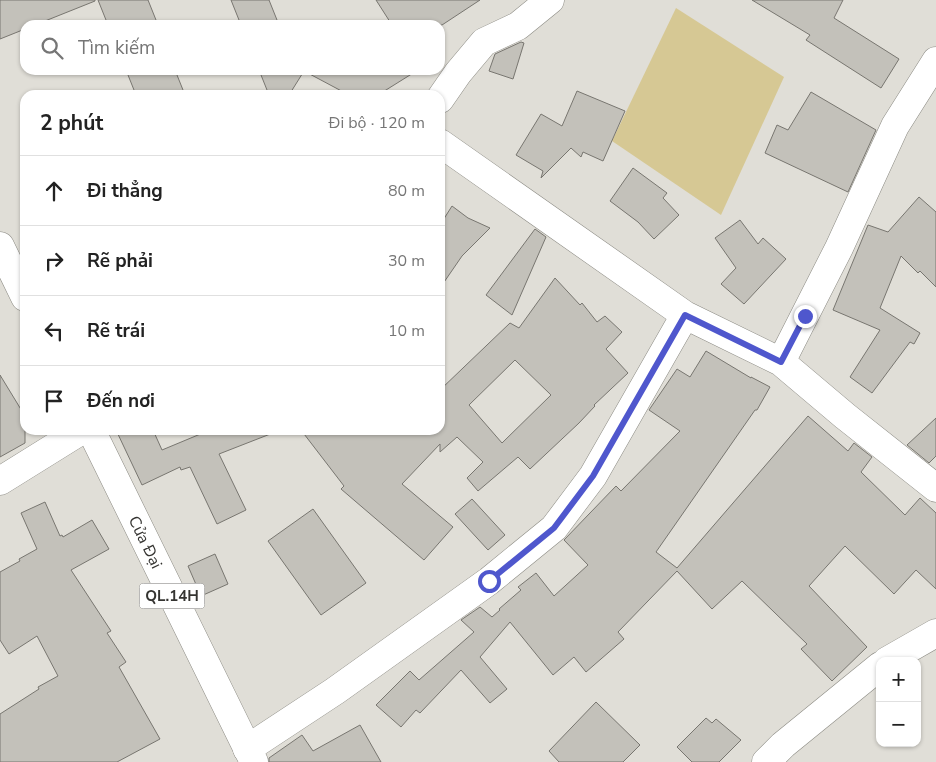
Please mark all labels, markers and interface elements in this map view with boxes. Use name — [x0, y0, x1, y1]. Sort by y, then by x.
search box — [20, 20, 445, 75]
icon: search — [38, 34, 66, 62]
text: Tìm kiếm — [78, 35, 155, 61]
text: 2 phút — [40, 109, 103, 137]
text: Đi bộ · 120 m — [329, 112, 425, 134]
icon: ahead — [40, 177, 68, 205]
text: Đi thẳng — [87, 178, 163, 204]
text: 80 m — [388, 180, 425, 202]
icon: right — [40, 247, 68, 275]
text: Rẽ phải — [87, 248, 153, 274]
text: 30 m — [388, 250, 425, 272]
route end — [794, 305, 817, 328]
icon: left — [40, 317, 68, 345]
text: Rẽ trái — [87, 318, 145, 344]
text: 10 m — [388, 320, 425, 342]
icon: arrive — [40, 387, 68, 415]
text: Đến nơi — [87, 388, 155, 414]
street label: Cửa Đại — [123, 512, 167, 573]
route start — [478, 570, 501, 593]
road number: QL.14H — [140, 584, 204, 608]
map controls — [876, 657, 921, 747]
button: + — [876, 657, 921, 702]
button: − — [876, 702, 921, 747]

